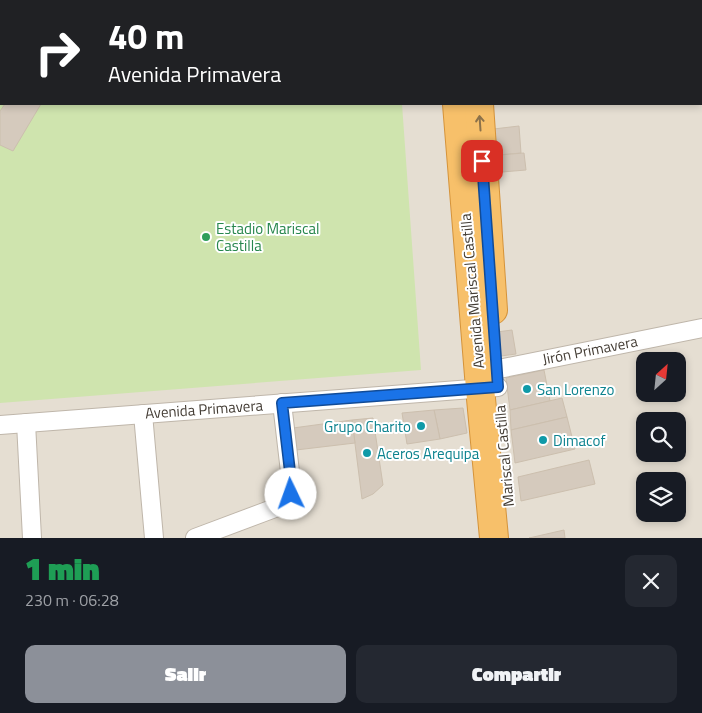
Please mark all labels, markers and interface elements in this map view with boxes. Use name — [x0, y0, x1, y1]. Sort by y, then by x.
text: 40 m — [108, 9, 184, 63]
icon: right — [25, 20, 90, 85]
text: Avenida Primavera — [108, 57, 281, 91]
one-way arrow — [475, 115, 484, 131]
pin — [461, 140, 503, 182]
icon: arrive — [468, 147, 496, 175]
street label: Avenida Mariscal Castilla — [454, 212, 490, 369]
place label: Estadio Mariscal Castilla — [216, 217, 320, 257]
marker: Estadio Mariscal Castilla — [200, 231, 212, 243]
street label: Jirón Primavera — [540, 329, 640, 371]
north arrow — [636, 352, 686, 402]
map controls — [636, 352, 686, 522]
place label: San Lorenzo — [537, 378, 614, 401]
marker: San Lorenzo — [521, 383, 533, 395]
street label: Avenida Primavera — [144, 393, 264, 425]
street label: Mariscal Castilla — [488, 404, 520, 508]
button: search — [636, 412, 686, 462]
place label: Grupo Charito — [324, 415, 411, 438]
marker: Grupo Charito — [415, 420, 427, 432]
place label: Dimacof — [553, 429, 605, 452]
marker: Dimacof — [537, 434, 549, 446]
place label: Aceros Arequipa — [377, 442, 480, 465]
marker: Aceros Arequipa — [361, 447, 373, 459]
position arrow — [264, 467, 316, 519]
button: layers — [636, 472, 686, 522]
text: 1 min — [25, 546, 100, 592]
button: close — [625, 555, 677, 607]
text: 230 m · 06:28 — [25, 588, 119, 612]
button: Salir — [25, 645, 346, 703]
button: Compartir — [356, 645, 677, 703]

